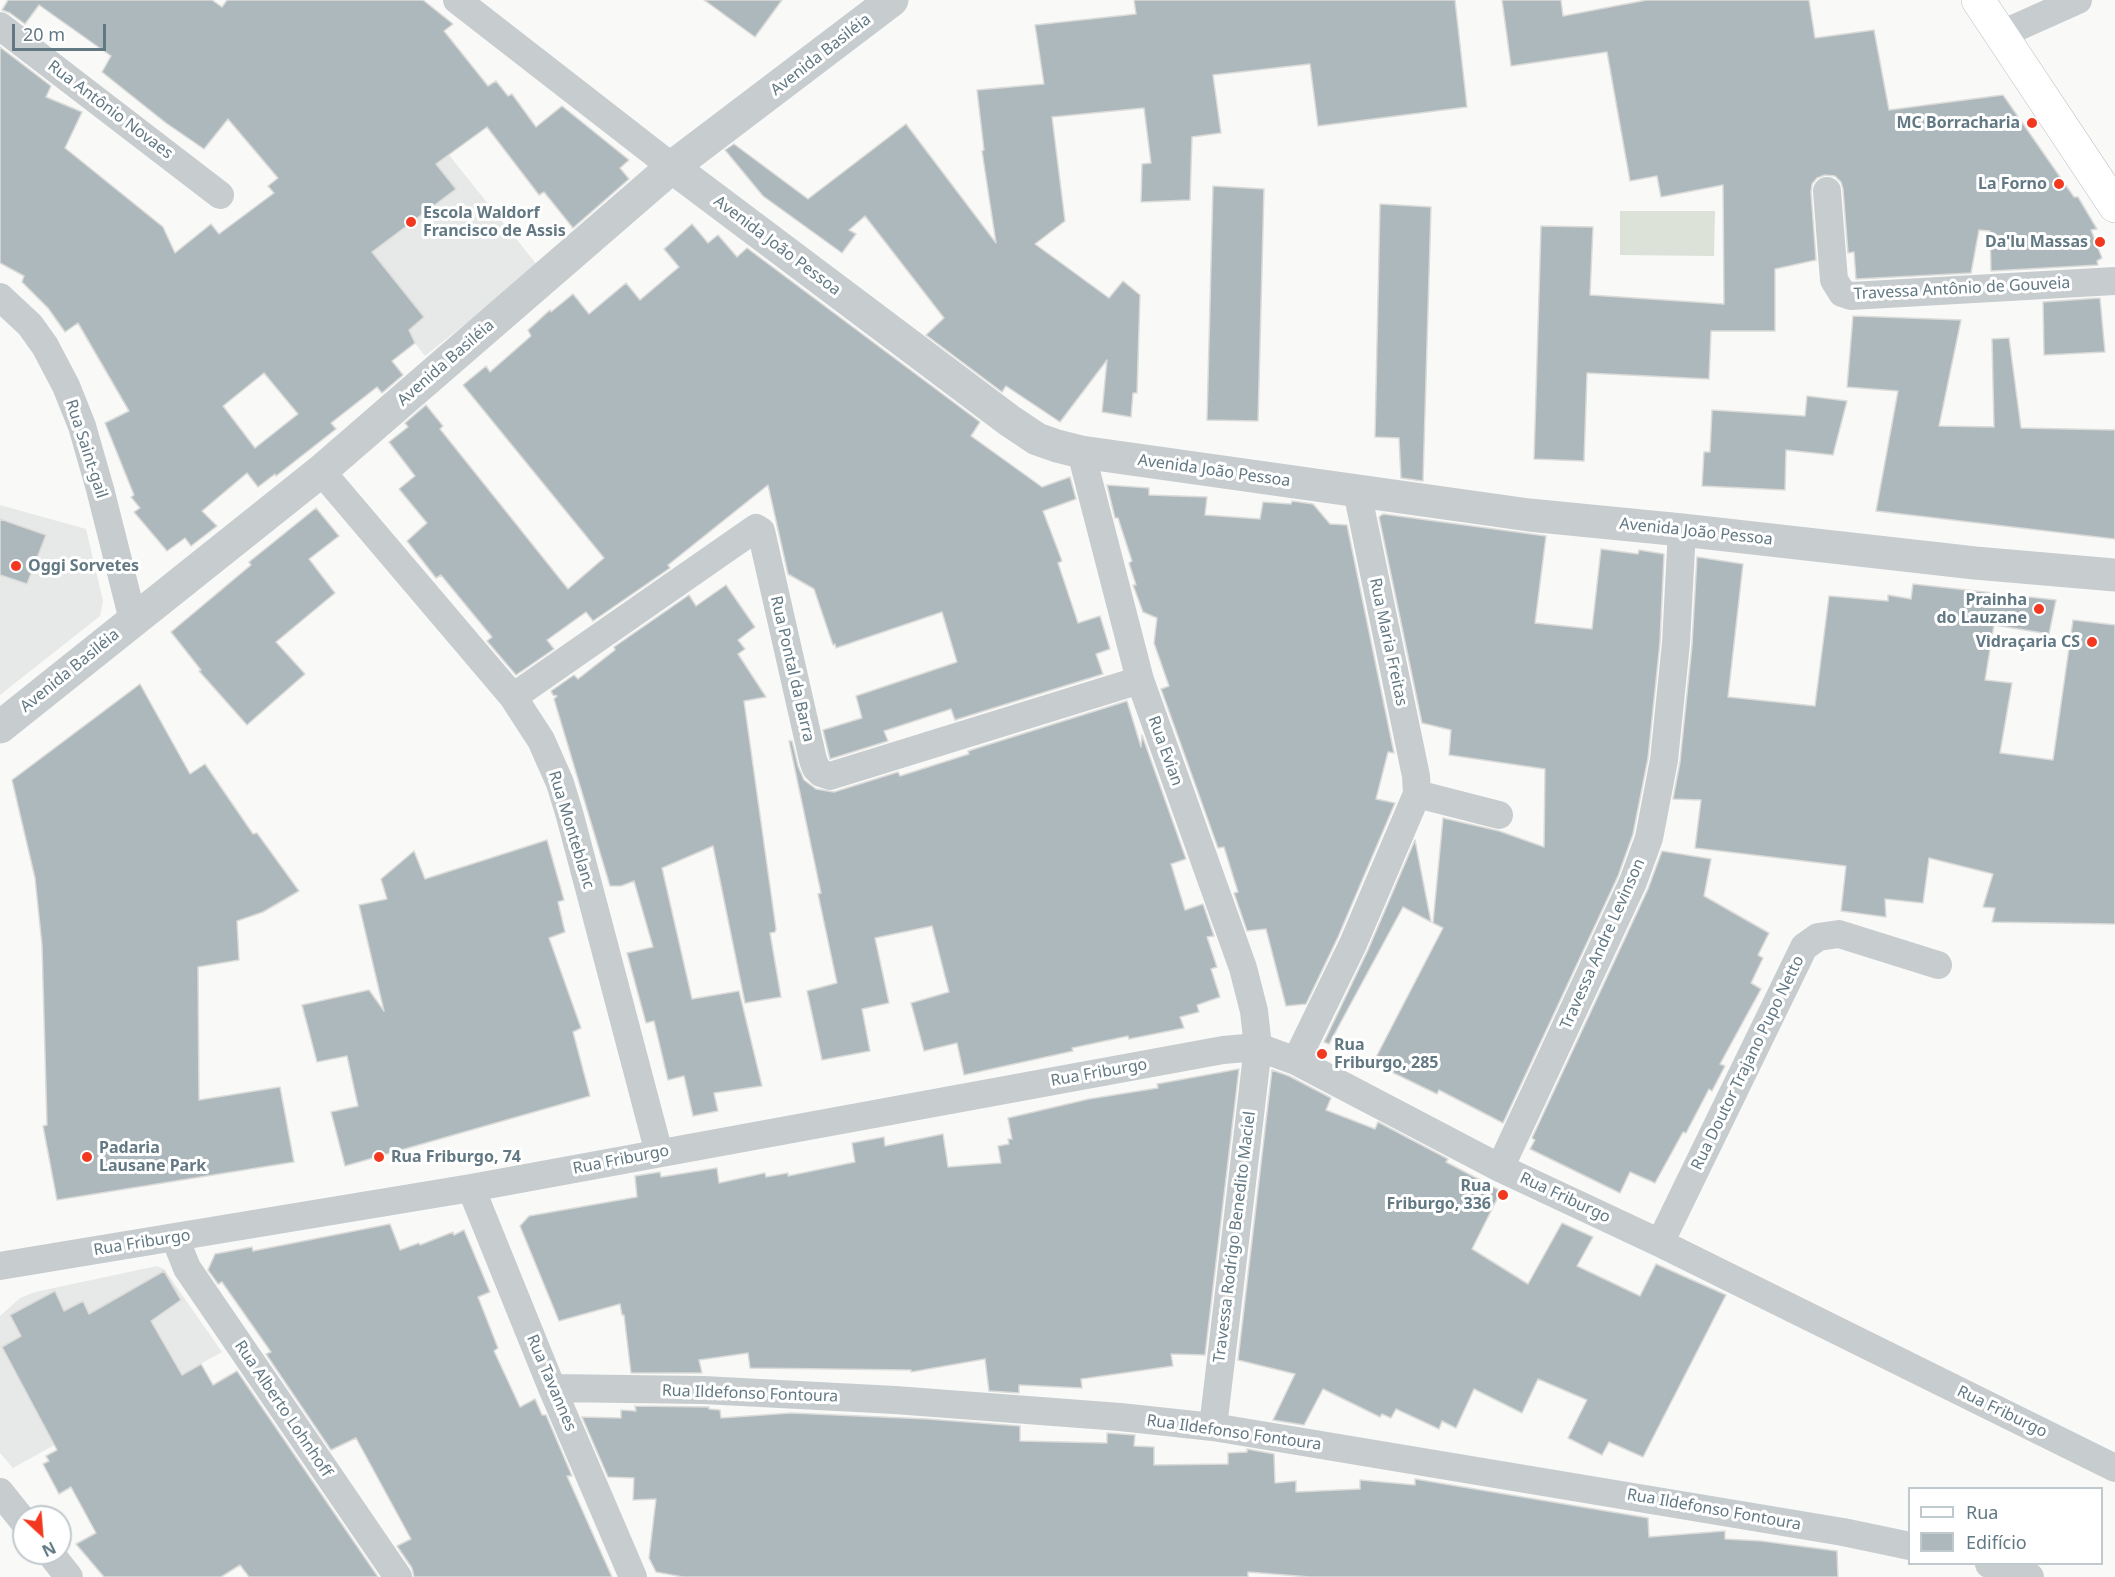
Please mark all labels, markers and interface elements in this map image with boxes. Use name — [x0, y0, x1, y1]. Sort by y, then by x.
street label: Avenida Basiléia — [767, 10, 875, 100]
scale bar — [15, 12, 110, 50]
text: 20 m — [23, 22, 65, 46]
street label: Rua Antônio Novaes — [44, 57, 176, 163]
place label: MC Borracharia — [1897, 113, 2020, 133]
marker: MC Borracharia — [2025, 116, 2039, 130]
place label: La Forno — [1978, 174, 2047, 194]
marker: La Forno — [2052, 177, 2066, 191]
street label: Avenida João Pessoa — [710, 192, 844, 300]
place label: Escola Waldorf Francisco de Assis — [423, 203, 566, 241]
marker: Escola Waldorf Francisco de Assis — [404, 215, 418, 229]
place label: Da'lu Massas — [1985, 232, 2088, 252]
marker: Da'lu Massas — [2093, 235, 2107, 249]
street label: Travessa Antônio de Gouveia — [1853, 274, 2071, 304]
street label: Avenida Basiléia — [394, 316, 498, 410]
street label: Rua Saint-gail — [61, 397, 111, 501]
street label: Avenida João Pessoa — [1136, 451, 1292, 491]
street label: Avenida João Pessoa — [1618, 514, 1774, 550]
place label: Oggi Sorvetes — [28, 556, 139, 576]
marker: Oggi Sorvetes — [9, 559, 23, 573]
street label: Rua Maria Freitas — [1365, 576, 1411, 708]
place label: Prainha do Lauzane — [1936, 590, 2027, 628]
street label: Rua Pontal da Barra — [766, 594, 818, 744]
marker: Prainha do Lauzane — [2032, 602, 2046, 616]
street label: Avenida Basiléia — [17, 625, 123, 717]
place label: Vidraçaria CS — [1976, 632, 2080, 652]
marker: Vidraçaria CS — [2085, 635, 2099, 649]
street label: Rua Evian — [1143, 713, 1187, 789]
street label: Rua Monteblanc — [544, 769, 598, 891]
street label: Travessa Andre Levinson — [1557, 856, 1649, 1032]
street label: Rua Doutor Trajano Pupo Netto — [1688, 953, 1808, 1173]
place label: Rua Friburgo, 285 — [1334, 1035, 1439, 1073]
marker: Rua Friburgo, 285 — [1315, 1047, 1329, 1061]
street label: Rua Friburgo — [1049, 1055, 1149, 1091]
street label: Travessa Rodrigo Benedito Maciel — [1210, 1110, 1260, 1364]
place label: Padaria Lausane Park — [99, 1138, 206, 1176]
street label: Rua Friburgo — [571, 1141, 671, 1179]
place label: Rua Friburgo, 74 — [391, 1147, 521, 1167]
marker: Padaria Lausane Park — [80, 1150, 94, 1164]
marker: Rua Friburgo, 74 — [372, 1150, 386, 1164]
street label: Rua Friburgo — [1517, 1169, 1613, 1227]
place label: Rua Friburgo, 336 — [1386, 1176, 1491, 1214]
marker: Rua Friburgo, 336 — [1496, 1188, 1510, 1202]
street label: Rua Friburgo — [92, 1226, 192, 1260]
street label: Rua Tavannes — [522, 1332, 580, 1434]
street label: Rua Alberto Lohnhoff — [230, 1337, 336, 1481]
street label: Rua Ildefonso Fontoura — [661, 1381, 839, 1407]
street label: Rua Friburgo — [1954, 1382, 2050, 1442]
street label: Rua Ildefonso Fontoura — [1145, 1411, 1323, 1455]
street label: Rua Ildefonso Fontoura — [1625, 1485, 1803, 1535]
legend — [1908, 1487, 2103, 1565]
text: Rua — [1966, 1500, 1998, 1524]
north arrow — [12, 1505, 72, 1565]
text: Edifício — [1966, 1530, 2027, 1554]
text: N — [38, 1537, 60, 1562]

